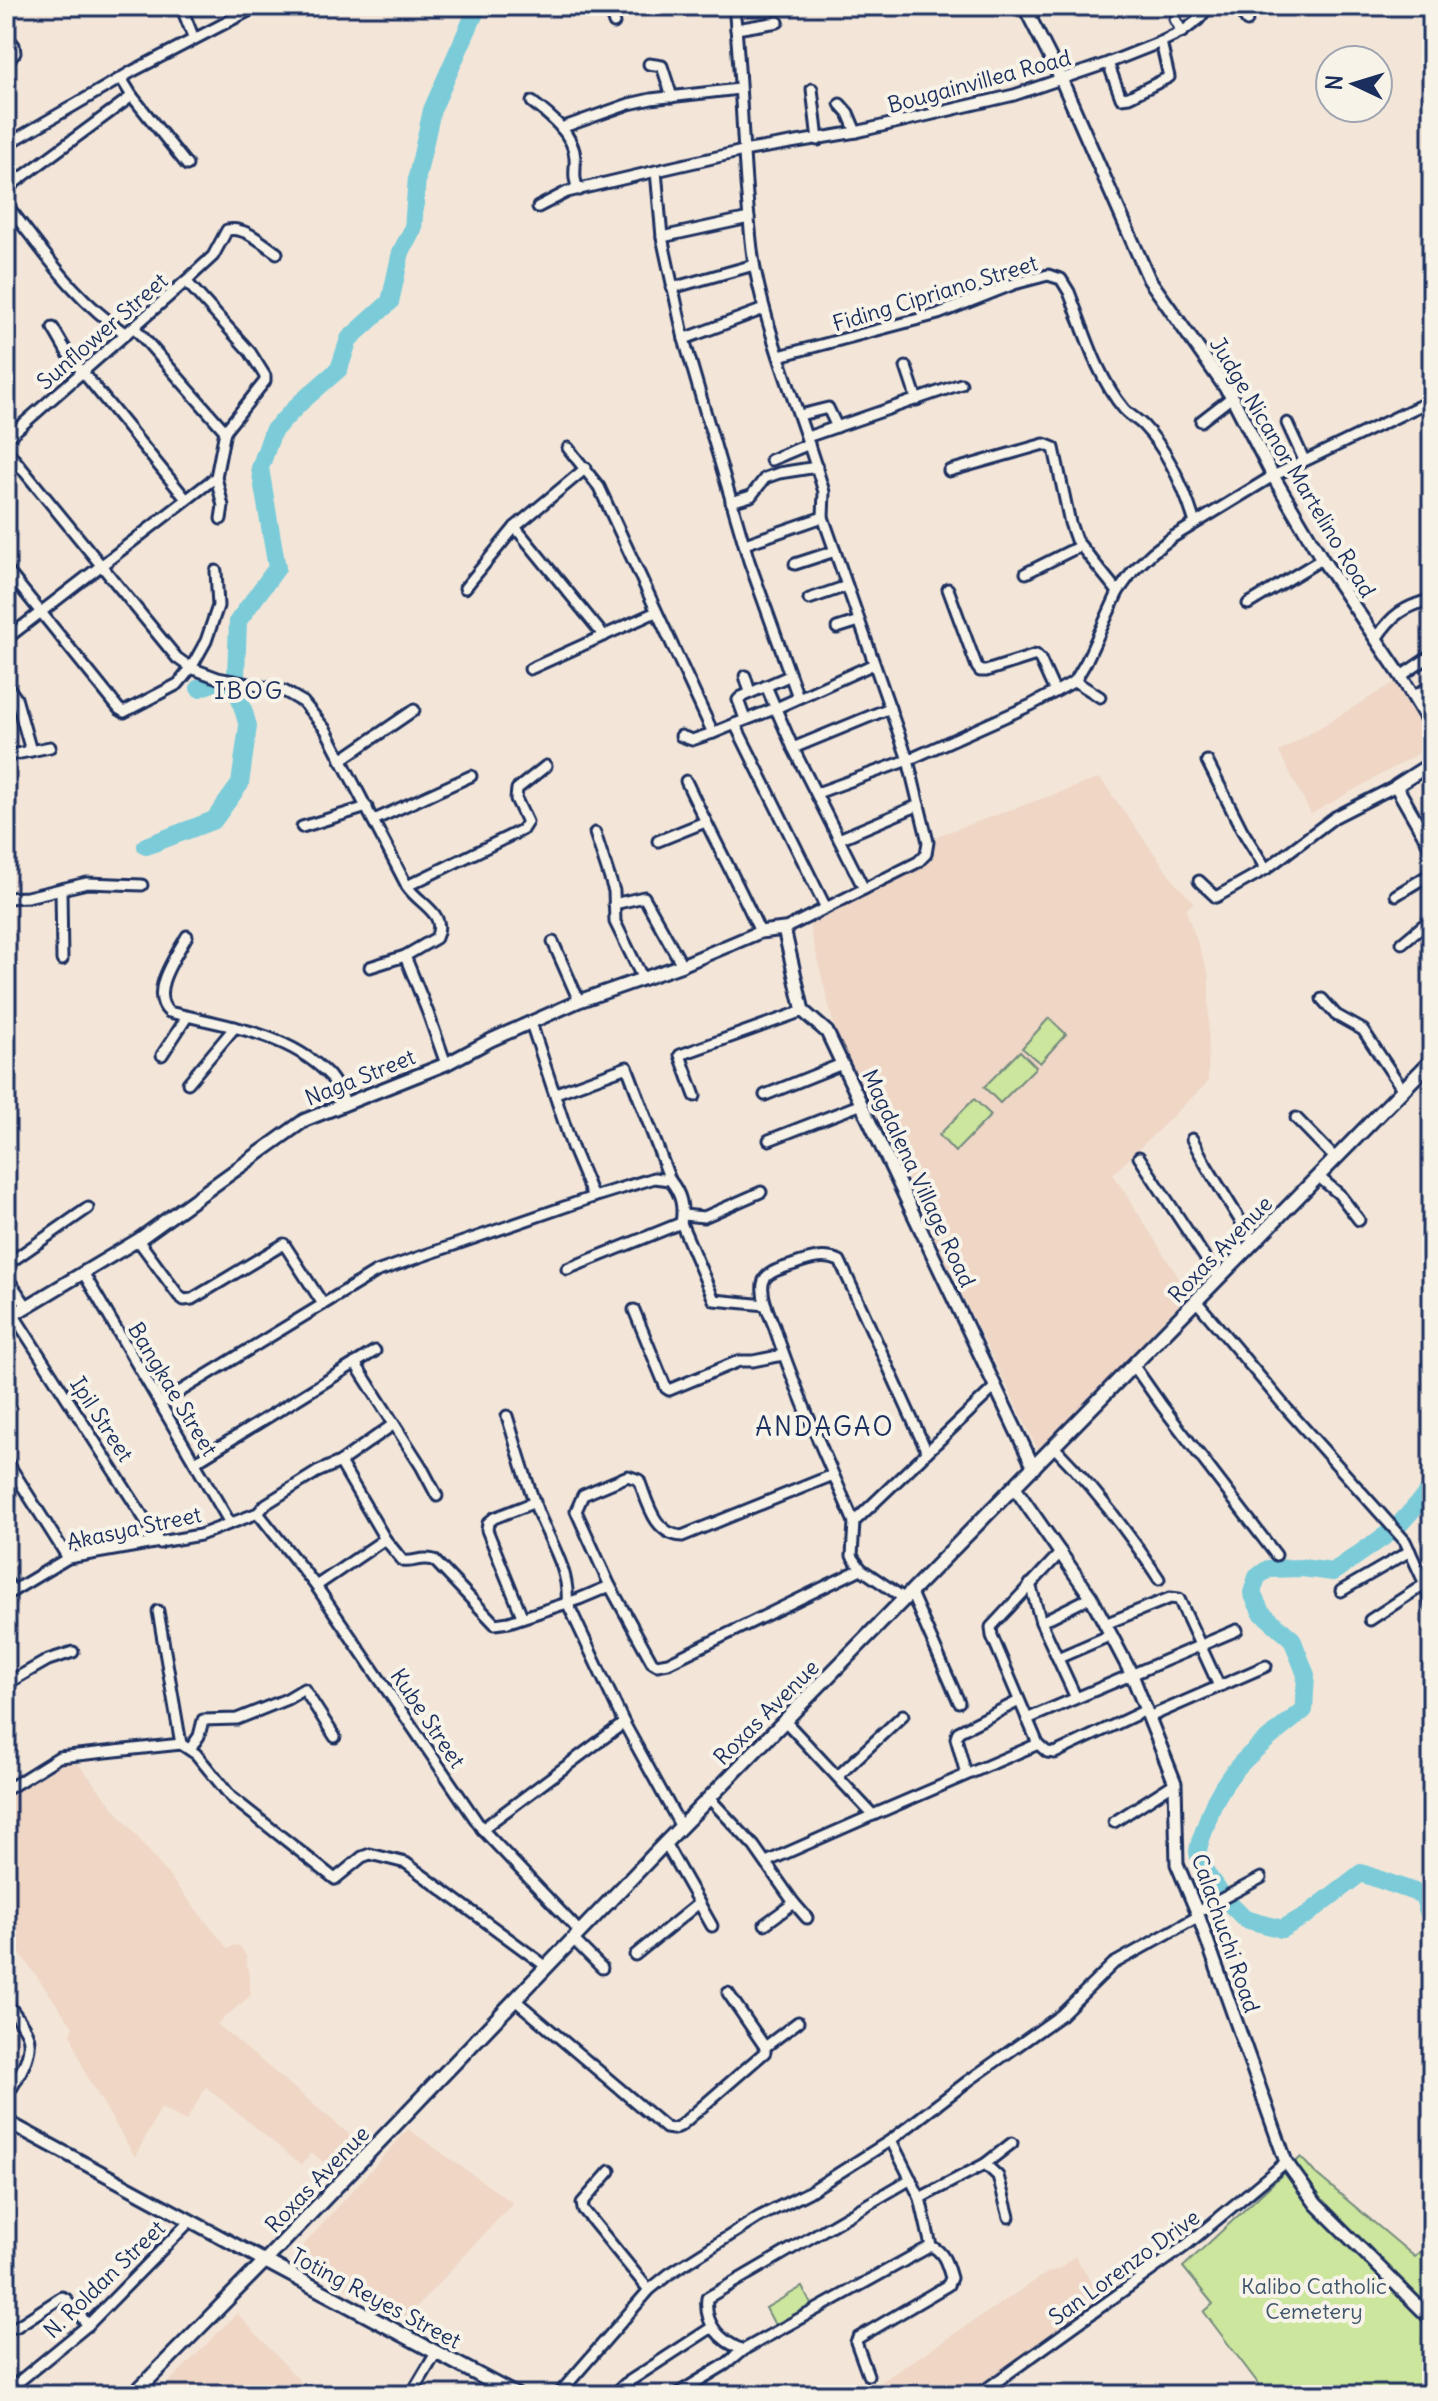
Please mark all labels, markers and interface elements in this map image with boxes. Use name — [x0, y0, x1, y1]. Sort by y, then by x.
street label: Bougainvillea Road — [884, 43, 1074, 119]
north arrow — [1314, 44, 1394, 124]
text: N — [1320, 74, 1349, 91]
street label: Fiding Cipriano Street — [829, 248, 1041, 338]
street label: Sunflower Street — [31, 267, 173, 395]
street label: Judge Nicanor Martelino Road — [1204, 332, 1382, 602]
district label: IBOG — [214, 675, 284, 705]
street label: Naga Street — [301, 1042, 419, 1112]
street label: Magdalena Village Road — [856, 1065, 982, 1291]
street label: Roxas Avenue — [1162, 1190, 1278, 1308]
street label: Bangkae Street — [122, 1317, 224, 1461]
street label: Ipil Street — [64, 1371, 140, 1467]
district label: ANDAGAO — [755, 1410, 895, 1443]
street label: Akasya Street — [64, 1500, 204, 1556]
street label: Roxas Avenue — [707, 1653, 825, 1771]
street label: Kube Street — [384, 1663, 472, 1773]
street label: Calachuchi Road — [1186, 1850, 1266, 2016]
street label: Roxas Avenue — [259, 2120, 375, 2238]
street label: San Lorenzo Drive — [1043, 2203, 1205, 2331]
street label: N. Roldan Street — [37, 2214, 171, 2344]
street label: Toting Reyes Street — [286, 2241, 466, 2355]
park label: Kalibo Catholic Cemetery — [1241, 2272, 1387, 2325]

